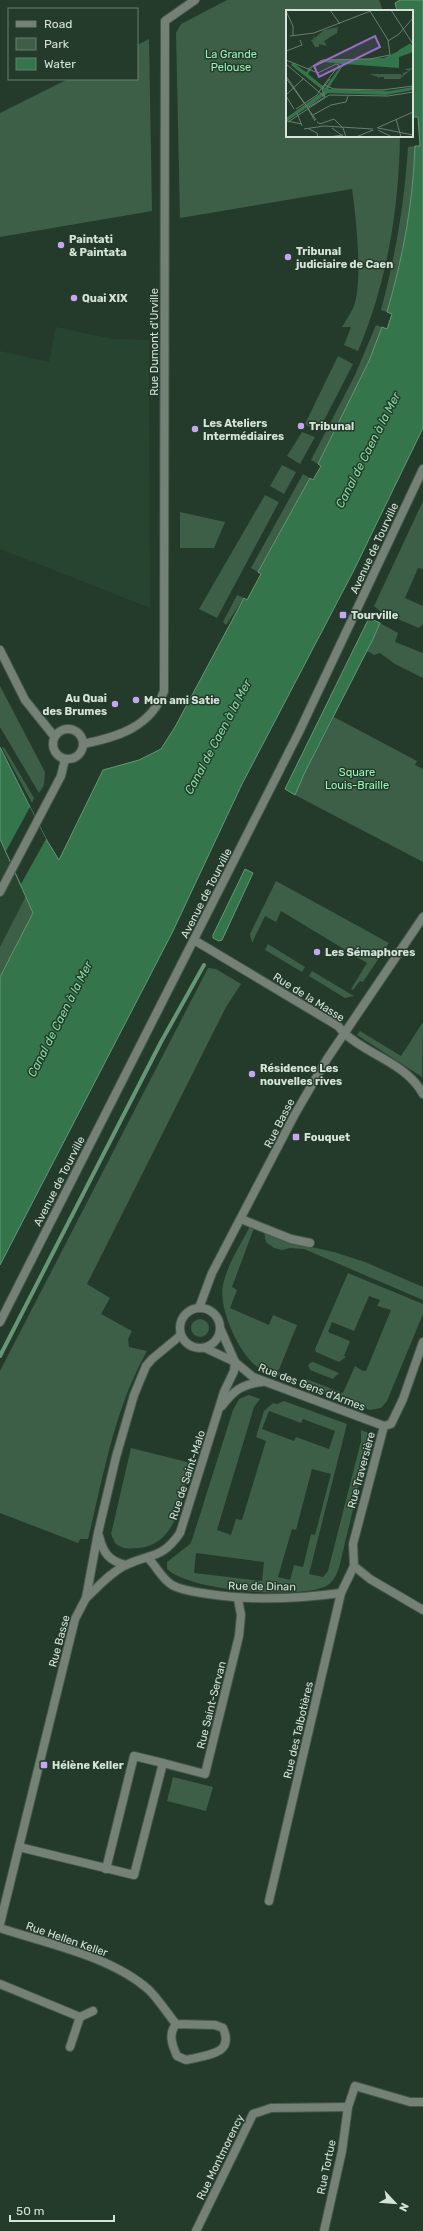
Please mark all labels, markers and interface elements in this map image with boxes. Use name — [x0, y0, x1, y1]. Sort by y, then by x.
legend — [8, 8, 138, 80]
inset map — [286, 10, 413, 137]
text: Road — [44, 17, 72, 31]
text: Park — [44, 37, 70, 51]
park label: La Grande Pelouse — [205, 48, 257, 74]
text: Water — [44, 57, 76, 71]
place label: Paintati & Paintata — [69, 233, 127, 259]
marker: Paintati & Paintata — [56, 240, 66, 250]
place label: Tribunal judiciaire de Caen — [295, 245, 393, 271]
marker: Tribunal judiciaire de Caen — [283, 252, 293, 262]
street label: Rue Dumont d'Urville — [148, 288, 161, 396]
place label: Quai XIX — [82, 292, 128, 305]
marker: Quai XIX — [69, 293, 79, 303]
water label: Canal de Caen à la Mer — [333, 389, 403, 510]
place label: Les Ateliers Intermédiaires — [203, 417, 284, 443]
place label: Tribunal — [309, 420, 354, 433]
marker: Tribunal — [296, 421, 306, 431]
marker: Les Ateliers Intermédiaires — [190, 424, 200, 434]
street label: Avenue de Tourville — [348, 501, 401, 596]
place label: Tourville — [351, 609, 399, 622]
marker: Tourville — [338, 610, 348, 620]
water label: Canal de Caen à la Mer — [182, 677, 254, 797]
place label: Au Quai des Brumes — [43, 692, 107, 718]
place label: Mon ami Satie — [144, 694, 220, 707]
marker: Mon ami Satie — [131, 695, 141, 705]
marker: Au Quai des Brumes — [110, 699, 120, 709]
park label: Square Louis-Braille — [325, 766, 389, 792]
street label: Avenue de Tourville — [178, 846, 235, 940]
place label: Les Sémaphores — [325, 946, 415, 959]
marker: Les Sémaphores — [312, 947, 322, 957]
water label: Canal de Caen à la Mer — [25, 958, 95, 1079]
street label: Rue de la Masse — [271, 970, 347, 1025]
place label: Résidence Les nouvelles rives — [260, 1062, 342, 1088]
marker: Résidence Les nouvelles rives — [247, 1069, 257, 1079]
street label: Rue Basse — [262, 1096, 297, 1150]
place label: Fouquet — [304, 1131, 350, 1144]
marker: Fouquet — [291, 1132, 301, 1142]
street label: Avenue de Tourville — [31, 1134, 88, 1228]
street label: Rue des Gens d'Armes — [256, 1361, 368, 1414]
street label: Rue de Saint-Malo — [167, 1429, 208, 1522]
street label: Rue Traversière — [345, 1430, 378, 1510]
street label: Rue de Dinan — [228, 1579, 296, 1594]
street label: Rue Basse — [46, 1614, 73, 1669]
street label: Rue Saint-Servan — [194, 1660, 229, 1750]
street label: Rue des Talbotières — [281, 1680, 316, 1780]
place label: Hélène Keller — [52, 1759, 124, 1772]
marker: Hélène Keller — [39, 1760, 49, 1770]
street label: Rue Hellen Keller — [24, 1919, 110, 1960]
street label: Rue Montmorency — [194, 2112, 247, 2202]
street label: Rue Tortue — [314, 2139, 339, 2196]
north arrow — [375, 2183, 415, 2223]
scale bar — [10, 2197, 114, 2223]
text: N — [396, 2201, 411, 2214]
text: 50 m — [16, 2204, 44, 2218]

